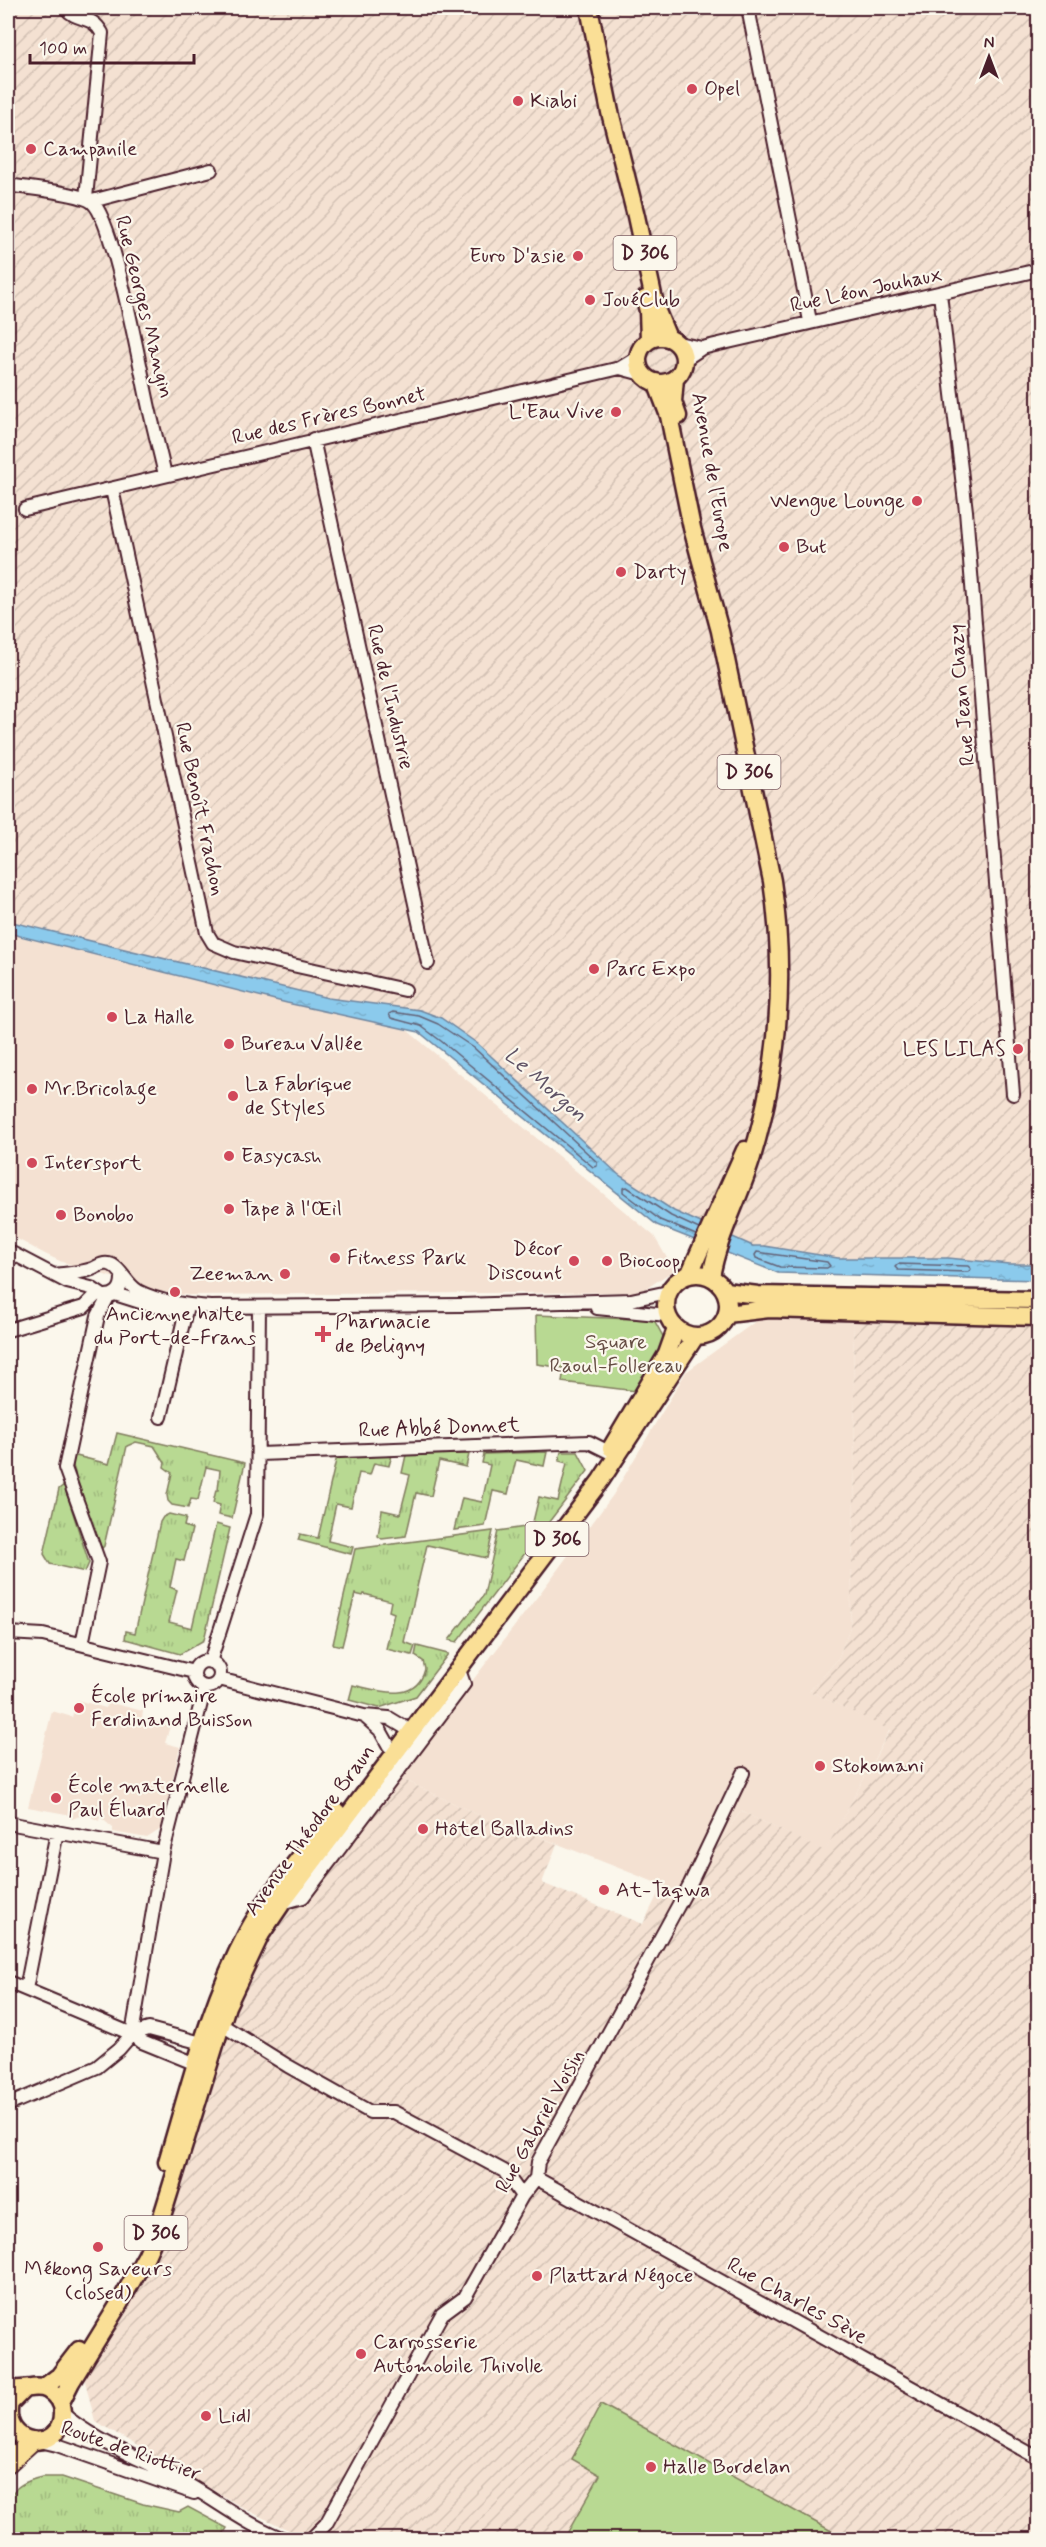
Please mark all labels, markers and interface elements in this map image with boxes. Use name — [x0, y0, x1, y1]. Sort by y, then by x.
scale bar — [30, 27, 194, 65]
north arrow — [959, 27, 1019, 87]
text: N — [984, 33, 994, 54]
text: 100 m — [39, 37, 87, 61]
place label: Opel — [704, 75, 740, 103]
marker: Opel — [685, 82, 699, 96]
place label: Kiabi — [530, 87, 577, 115]
marker: Kiabi — [511, 94, 525, 108]
place label: Campanile — [43, 135, 137, 163]
marker: Campanile — [24, 142, 38, 156]
street label: Rue Georges Mangin — [107, 213, 180, 401]
road number: D 306 — [614, 236, 676, 270]
place label: Euro D'asie — [469, 242, 566, 270]
marker: Euro D'asie — [571, 249, 585, 263]
street label: Rue Léon Jouhaux — [788, 260, 944, 320]
place label: JouéClub — [602, 286, 680, 314]
marker: JouéClub — [583, 293, 597, 307]
street label: Rue des Frères Bonnet — [229, 380, 429, 452]
street label: Avenue de l'Europe — [684, 390, 740, 554]
place label: L'Eau Vive — [509, 398, 604, 426]
marker: L'Eau Vive — [609, 405, 623, 419]
place label: Wengue Lounge — [770, 487, 905, 516]
marker: Wengue Lounge — [910, 494, 924, 508]
place label: But — [796, 533, 827, 561]
marker: But — [777, 540, 791, 554]
place label: Darty — [633, 558, 687, 586]
marker: Darty — [614, 565, 628, 579]
street label: Rue de l'Industrie — [360, 622, 420, 772]
street label: Rue Jean Chazy — [942, 623, 982, 767]
street label: Rue Benoît Frachon — [168, 720, 232, 898]
road number: D 306 — [718, 755, 780, 789]
place label: Parc Expo — [606, 955, 696, 983]
marker: Parc Expo — [587, 962, 601, 976]
place label: La Halle — [124, 1003, 194, 1031]
marker: La Halle — [105, 1010, 119, 1024]
place label: Bureau Vallée — [241, 1030, 363, 1058]
place label: LES LILAS — [902, 1035, 1006, 1063]
marker: Bureau Vallée — [222, 1037, 236, 1051]
water label: Le Morgon — [497, 1041, 592, 1129]
marker: LES LILAS — [1011, 1042, 1025, 1056]
place label: La Fabrique de Styles — [245, 1070, 352, 1122]
place label: Mr.Bricolage — [44, 1075, 157, 1105]
marker: Mr.Bricolage — [25, 1082, 39, 1096]
marker: La Fabrique de Styles — [226, 1089, 240, 1103]
place label: Easycash — [241, 1142, 322, 1170]
place label: Intersport — [44, 1149, 142, 1177]
marker: Easycash — [222, 1149, 236, 1163]
marker: Intersport — [25, 1156, 39, 1170]
place label: Tape à l'Œil — [241, 1195, 342, 1223]
place label: Bonobo — [73, 1201, 134, 1229]
marker: Tape à l'Œil — [222, 1202, 236, 1216]
marker: Bonobo — [54, 1208, 68, 1222]
place label: Décor Discount — [486, 1235, 562, 1287]
place label: Fitness Park — [347, 1244, 466, 1272]
place label: Biocoop — [619, 1247, 680, 1275]
marker: Fitness Park — [328, 1251, 342, 1265]
marker: Décor Discount — [567, 1254, 581, 1268]
marker: Biocoop — [600, 1254, 614, 1268]
place label: Zeeman — [189, 1260, 274, 1288]
marker: Zeeman — [278, 1267, 292, 1281]
marker: Ancienne halte du Port-de-Frans — [168, 1285, 182, 1299]
place label: Ancienne halte du Port-de-Frans — [94, 1300, 256, 1352]
place label: Pharmacie de Beligny — [335, 1308, 431, 1360]
marker: Pharmacie de Beligny — [316, 1327, 330, 1341]
park label: Square Raoul-Follereau — [550, 1328, 682, 1380]
street label: Rue Abbé Donnet — [358, 1411, 521, 1445]
road number: D 306 — [526, 1522, 588, 1556]
place label: École primaire Ferdinand Buisson — [91, 1682, 253, 1734]
marker: École primaire Ferdinand Buisson — [72, 1701, 86, 1715]
street label: Avenue Théodore Braun — [238, 1739, 382, 1921]
place label: Stokomani — [832, 1752, 924, 1780]
marker: Stokomani — [813, 1759, 827, 1773]
place label: École maternelle Paul Éluard — [68, 1772, 230, 1824]
marker: École maternelle Paul Éluard — [49, 1791, 63, 1805]
place label: Hôtel Balladins — [435, 1815, 573, 1843]
marker: Hôtel Balladins — [416, 1822, 430, 1836]
place label: At-Taqwa — [616, 1876, 710, 1904]
marker: At-Taqwa — [597, 1883, 611, 1897]
street label: Rue Gabriel Voisin — [489, 2044, 591, 2198]
road number: D 306 — [124, 2216, 188, 2250]
marker: Mékong Saveurs (closed) — [91, 2240, 105, 2254]
street label: Rue Charles Sève — [722, 2251, 872, 2351]
place label: Mékong Saveurs (closed) — [24, 2255, 172, 2307]
place label: Plattard Négoce — [549, 2262, 694, 2290]
marker: Plattard Négoce — [530, 2269, 544, 2283]
place label: Carrosserie Automobile Thivolle — [373, 2328, 543, 2380]
marker: Carrosserie Automobile Thivolle — [354, 2347, 368, 2361]
place label: Lidl — [218, 2402, 250, 2430]
marker: Lidl — [199, 2409, 213, 2423]
street label: Route de Riottier — [57, 2414, 205, 2488]
place label: Halle Bordelan — [663, 2453, 791, 2481]
marker: Halle Bordelan — [644, 2460, 658, 2474]

